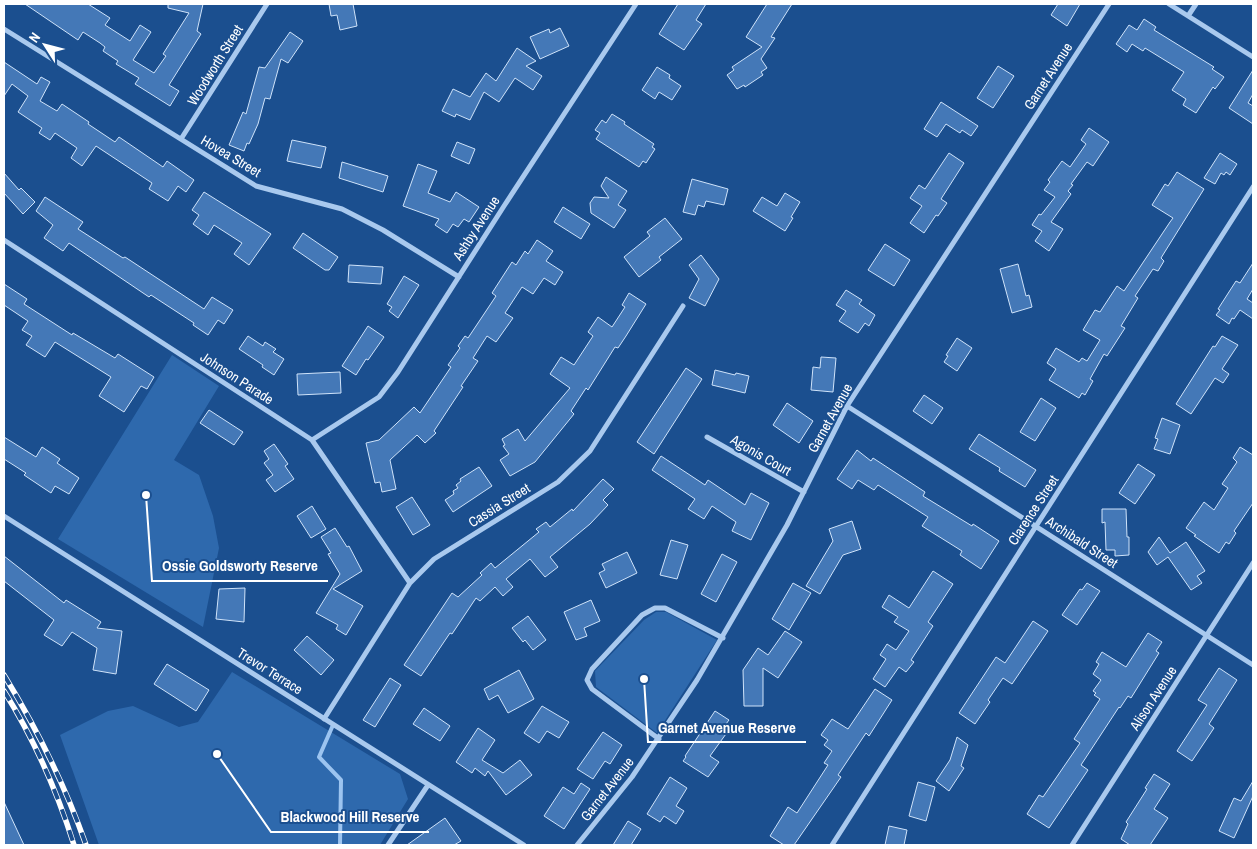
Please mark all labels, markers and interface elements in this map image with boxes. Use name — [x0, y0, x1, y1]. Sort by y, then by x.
north arrow — [20, 20, 70, 70]
street label: Woodworth Street — [183, 21, 247, 109]
text: N — [25, 29, 44, 46]
street label: Garnet Avenue — [1020, 39, 1076, 113]
street label: Hovea Street — [198, 131, 264, 181]
street label: Ashby Avenue — [448, 192, 503, 264]
street label: Johnson Parade — [197, 348, 277, 408]
street label: Garnet Avenue — [804, 380, 856, 456]
street label: Agonis Court — [727, 430, 795, 480]
street label: Clarence Street — [1004, 472, 1062, 548]
street label: Cassia Street — [465, 479, 533, 531]
street label: Archibald Street — [1042, 511, 1121, 572]
callout: Ossie Goldsworty Reserve — [152, 551, 328, 581]
text: Ossie Goldsworty Reserve — [162, 555, 318, 576]
street label: Trevor Terrace — [234, 644, 306, 698]
street label: Alison Avenue — [1125, 662, 1180, 734]
callout: Garnet Avenue Reserve — [648, 712, 806, 742]
text: Garnet Avenue Reserve — [658, 717, 796, 738]
street label: Garnet Avenue — [576, 753, 638, 825]
callout: Blackwood Hill Reserve — [271, 802, 429, 832]
text: Blackwood Hill Reserve — [281, 806, 420, 827]

